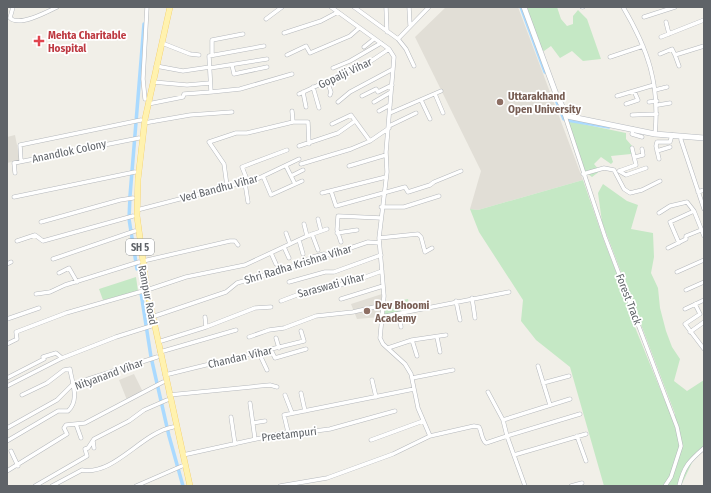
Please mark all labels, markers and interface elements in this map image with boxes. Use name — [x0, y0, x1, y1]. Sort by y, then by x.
place label: Mehta Charitable Hospital — [48, 29, 127, 55]
marker: Mehta Charitable Hospital — [33, 35, 45, 47]
street label: Gopalji Vihar — [316, 55, 374, 92]
place label: Uttarakhand Open University — [508, 90, 582, 116]
marker: Uttarakhand Open University — [495, 97, 505, 107]
street label: Anandlok Colony — [31, 137, 107, 166]
street label: Ved Bandhu Vihar — [179, 172, 260, 205]
road number: SH 5 — [126, 239, 154, 255]
street label: Shri Radha Krishna Vihar — [243, 242, 354, 287]
street label: Rampur Road — [135, 264, 160, 326]
street label: Saraswati Vihar — [296, 270, 366, 301]
street label: Forest Track — [613, 272, 645, 327]
place label: Dev Bhoomi Academy — [374, 299, 430, 325]
marker: Dev Bhoomi Academy — [362, 306, 372, 316]
street label: Chandan Vihar — [207, 344, 274, 371]
street label: Nityanand Vihar — [73, 356, 145, 393]
street label: Preetampuri — [261, 425, 318, 444]

